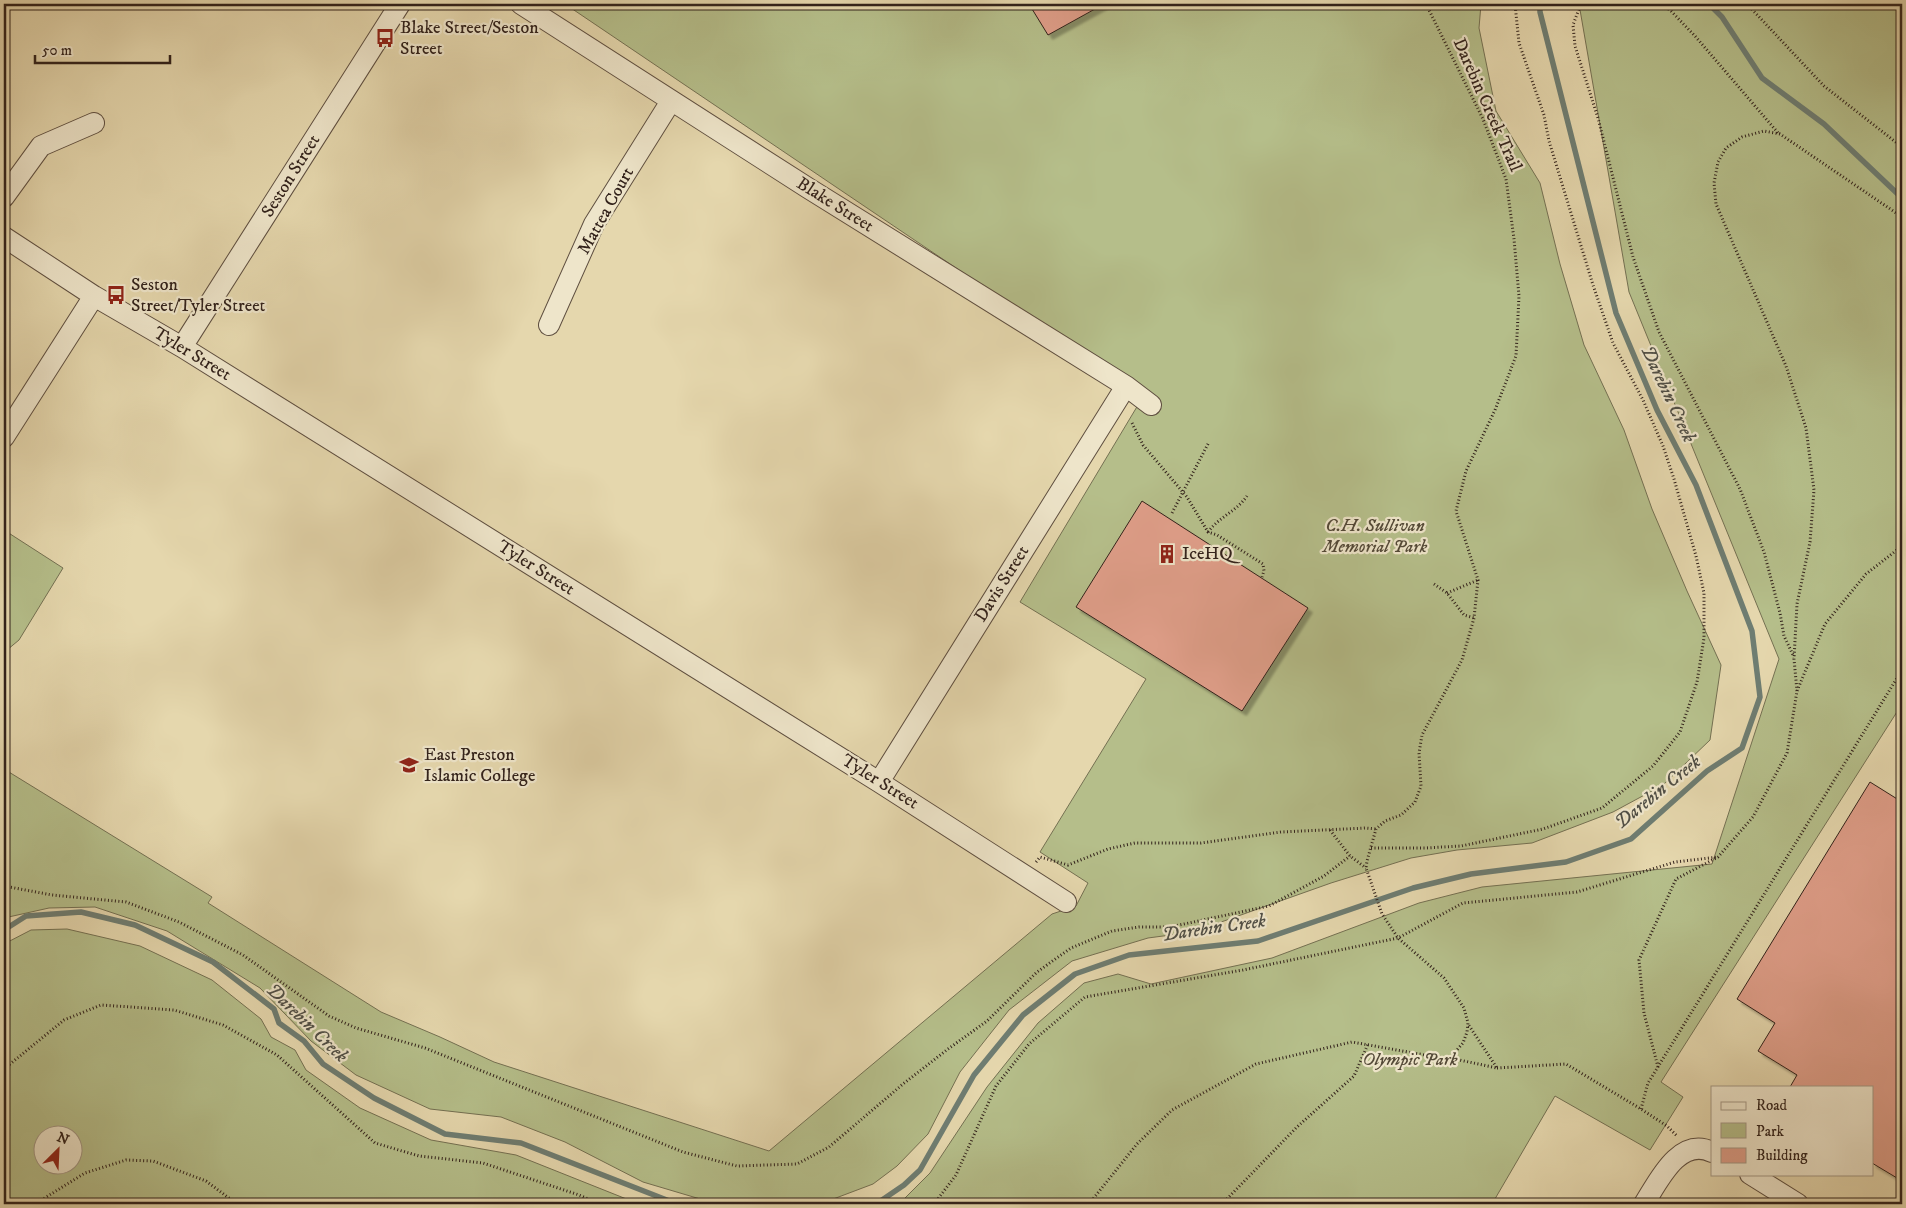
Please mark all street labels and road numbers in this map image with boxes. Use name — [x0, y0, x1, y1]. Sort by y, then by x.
street label: Darebin Creek Trail — [1448, 35, 1527, 176]
street label: Seston Street — [257, 130, 325, 221]
street label: Mattea Court — [573, 163, 639, 259]
street label: Blake Street — [792, 173, 878, 238]
street label: Tyler Street — [149, 322, 235, 386]
street label: Tyler Street — [493, 536, 579, 600]
street label: Davis Street — [970, 542, 1034, 626]
street label: Tyler Street — [837, 750, 923, 814]

